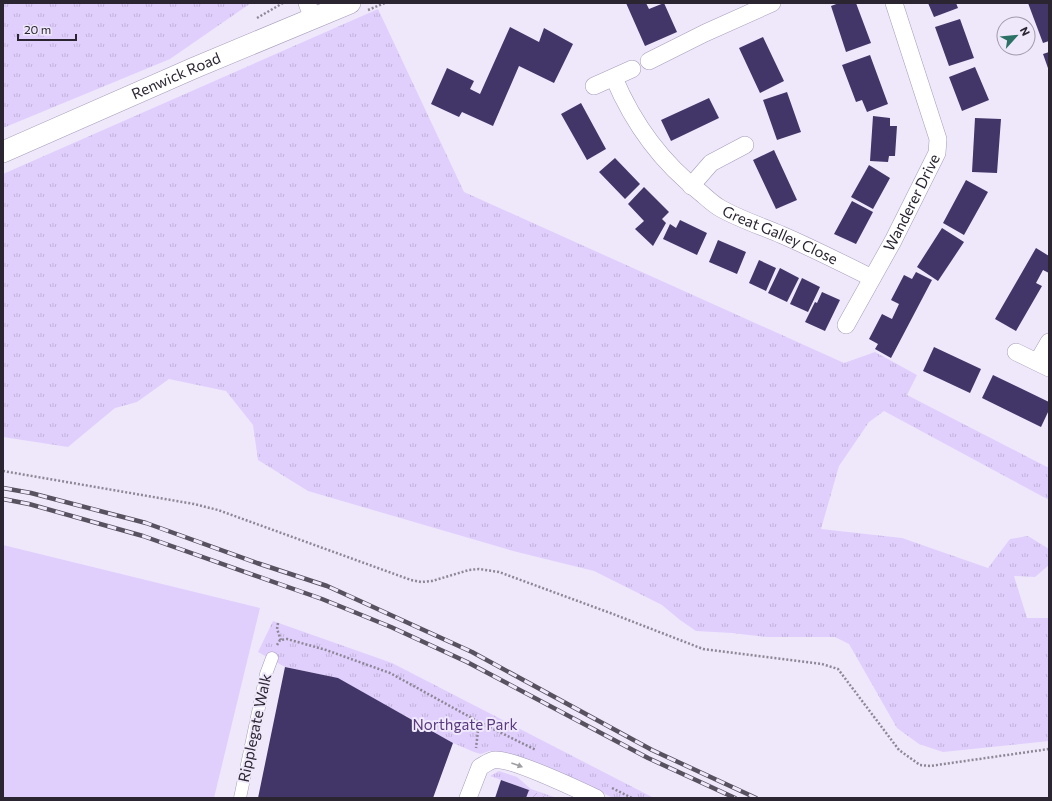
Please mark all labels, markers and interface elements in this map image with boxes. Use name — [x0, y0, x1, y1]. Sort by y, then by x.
scale bar — [18, 16, 76, 42]
north arrow — [996, 16, 1036, 56]
text: 20 m — [24, 22, 51, 36]
text: N — [1018, 25, 1033, 38]
street label: Renwick Road — [128, 48, 223, 102]
street label: Wanderer Drive — [879, 151, 943, 254]
street label: Great Galley Close — [720, 201, 841, 268]
street label: Ripplegate Walk — [234, 672, 274, 784]
park label: Northgate Park — [412, 715, 518, 733]
one-way arrow — [511, 762, 523, 768]

